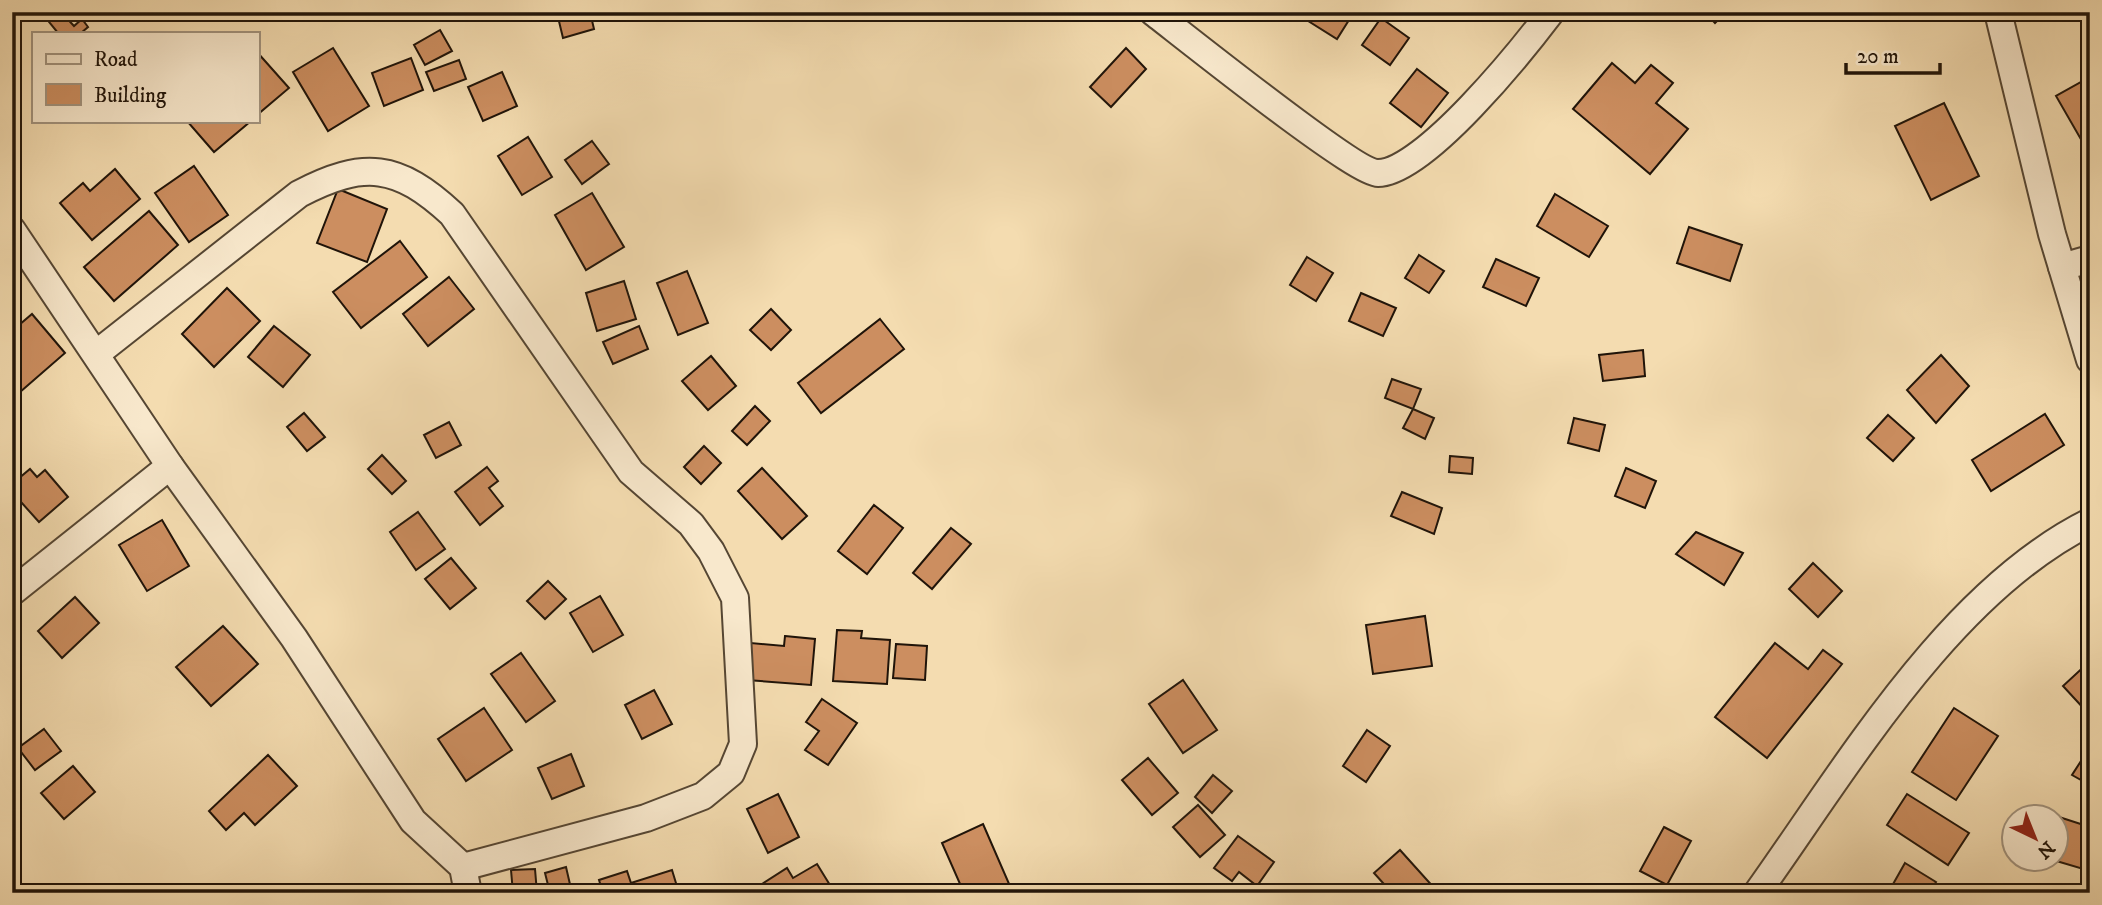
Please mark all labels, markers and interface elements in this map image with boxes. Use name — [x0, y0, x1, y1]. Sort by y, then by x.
legend — [32, 32, 259, 122]
scale bar — [1846, 32, 1941, 76]
text: 20 m — [1857, 44, 1899, 70]
text: Road — [94, 47, 138, 73]
text: Building — [94, 83, 167, 109]
north arrow — [2000, 804, 2070, 874]
text: N — [2032, 836, 2059, 863]

